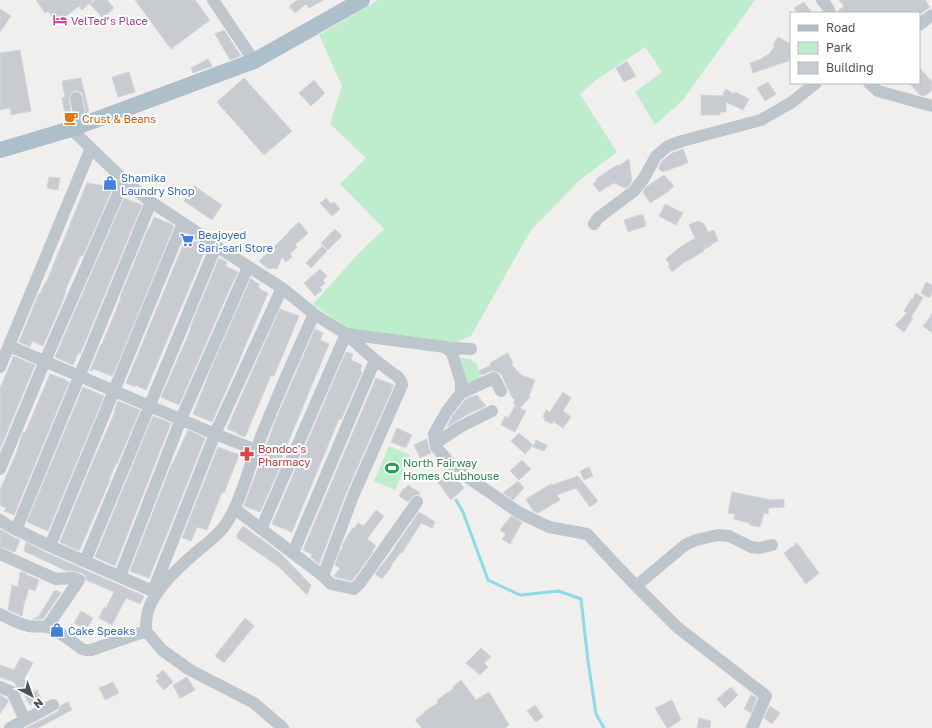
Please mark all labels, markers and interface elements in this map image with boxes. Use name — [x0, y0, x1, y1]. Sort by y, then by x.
hotel icon: VelTed’s Place — [52, 12, 68, 28]
legend — [790, 12, 920, 84]
place label: VelTed’s Place — [71, 14, 148, 27]
text: Road — [826, 20, 855, 35]
text: Park — [826, 40, 852, 55]
text: Building — [826, 60, 874, 75]
cafe icon: Crust & Beans — [63, 110, 79, 126]
place label: Crust & Beans — [82, 112, 156, 125]
place label: Shamika Laundry Shop — [121, 171, 195, 197]
shop icon: Shamika Laundry Shop — [102, 175, 118, 191]
place label: Beajoyed Sari-sari Store — [198, 228, 273, 254]
supermarket icon: Beajoyed Sari-sari Store — [179, 232, 195, 248]
place label: Bondoc's Pharmacy — [258, 442, 310, 468]
pharmacy icon: Bondoc's Pharmacy — [239, 446, 255, 462]
place label: North Fairway Homes Clubhouse — [403, 456, 499, 482]
sports icon: North Fairway Homes Clubhouse — [384, 460, 400, 476]
shop icon: Cake Speaks — [49, 622, 65, 638]
place label: Cake Speaks — [68, 624, 135, 637]
north arrow — [12, 676, 52, 716]
text: N — [31, 696, 46, 712]

